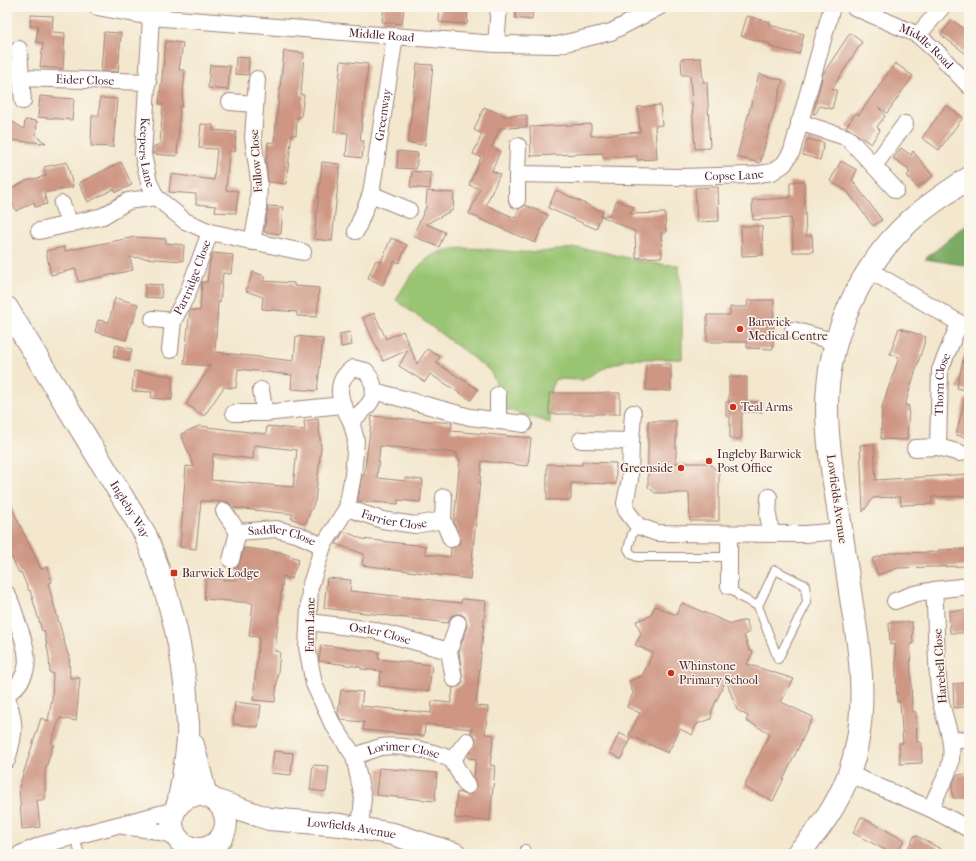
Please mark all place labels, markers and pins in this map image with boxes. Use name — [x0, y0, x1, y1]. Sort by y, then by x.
place label: Barwick Medical Centre — [748, 315, 828, 343]
marker: Barwick Medical Centre — [735, 324, 745, 334]
place label: Teal Arms — [741, 400, 793, 414]
marker: Teal Arms — [728, 402, 738, 412]
place label: Ingleby Barwick Post Office — [717, 447, 802, 475]
marker: Ingleby Barwick Post Office — [704, 456, 714, 466]
place label: Greenside — [620, 461, 673, 475]
marker: Greenside — [676, 463, 686, 473]
place label: Barwick Lodge — [182, 566, 259, 580]
marker: Barwick Lodge — [169, 568, 179, 578]
place label: Whinstone Primary School — [678, 659, 759, 687]
marker: Whinstone Primary School — [666, 668, 676, 678]

